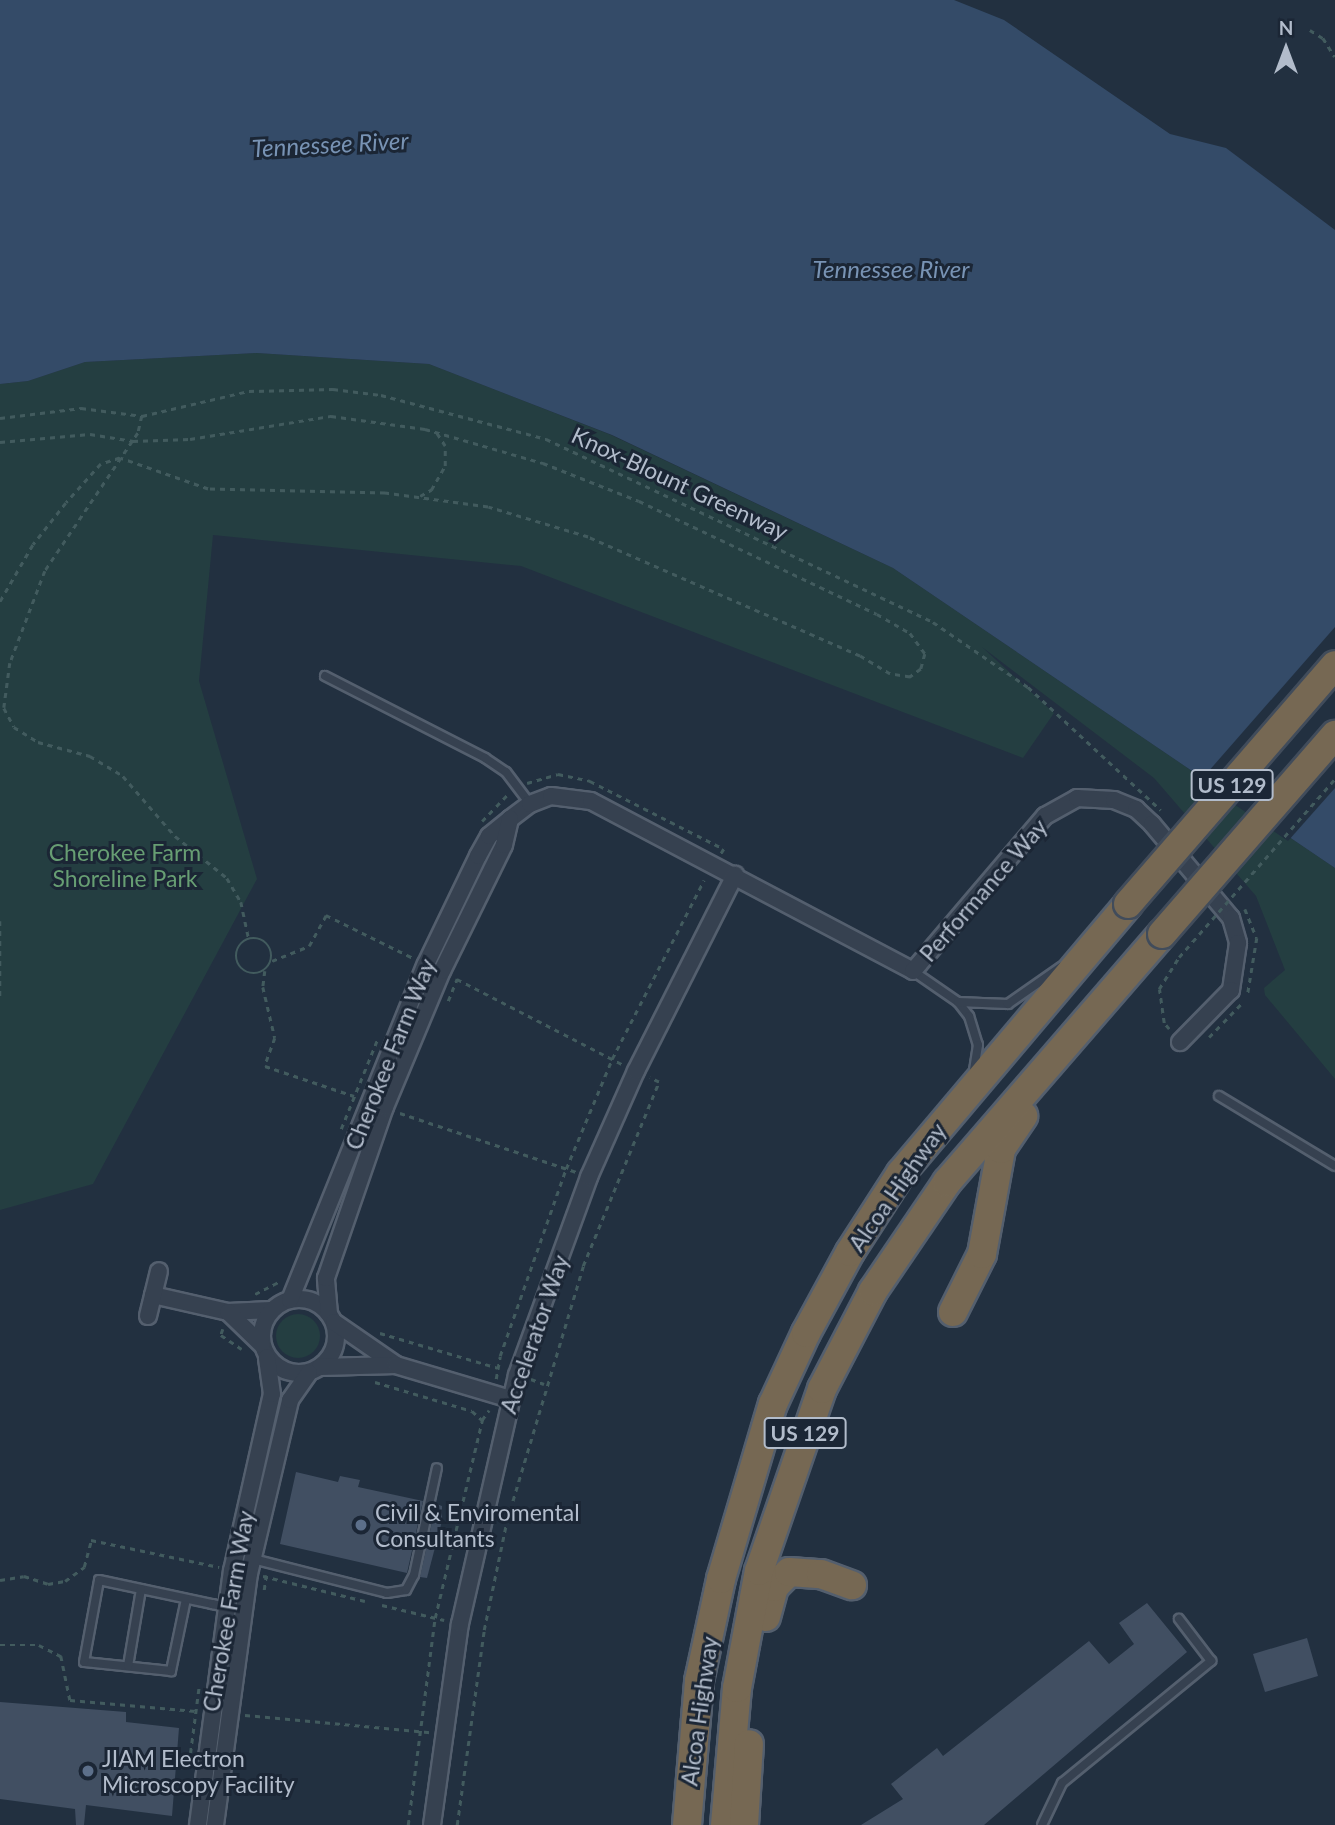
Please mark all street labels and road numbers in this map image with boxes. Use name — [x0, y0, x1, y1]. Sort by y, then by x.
street label: Knox-Blount Greenway — [567, 421, 793, 545]
road number: US 129 — [1190, 768, 1274, 802]
street label: Performance Way — [913, 813, 1053, 967]
street label: Cherokee Farm Way — [339, 954, 441, 1154]
street label: Alcoa Highway — [842, 1117, 952, 1257]
street label: Accelerator Way — [494, 1251, 574, 1417]
road number: US 129 — [763, 1416, 847, 1450]
street label: Cherokee Farm Way — [197, 1508, 259, 1714]
street label: Alcoa Highway — [675, 1634, 723, 1788]

